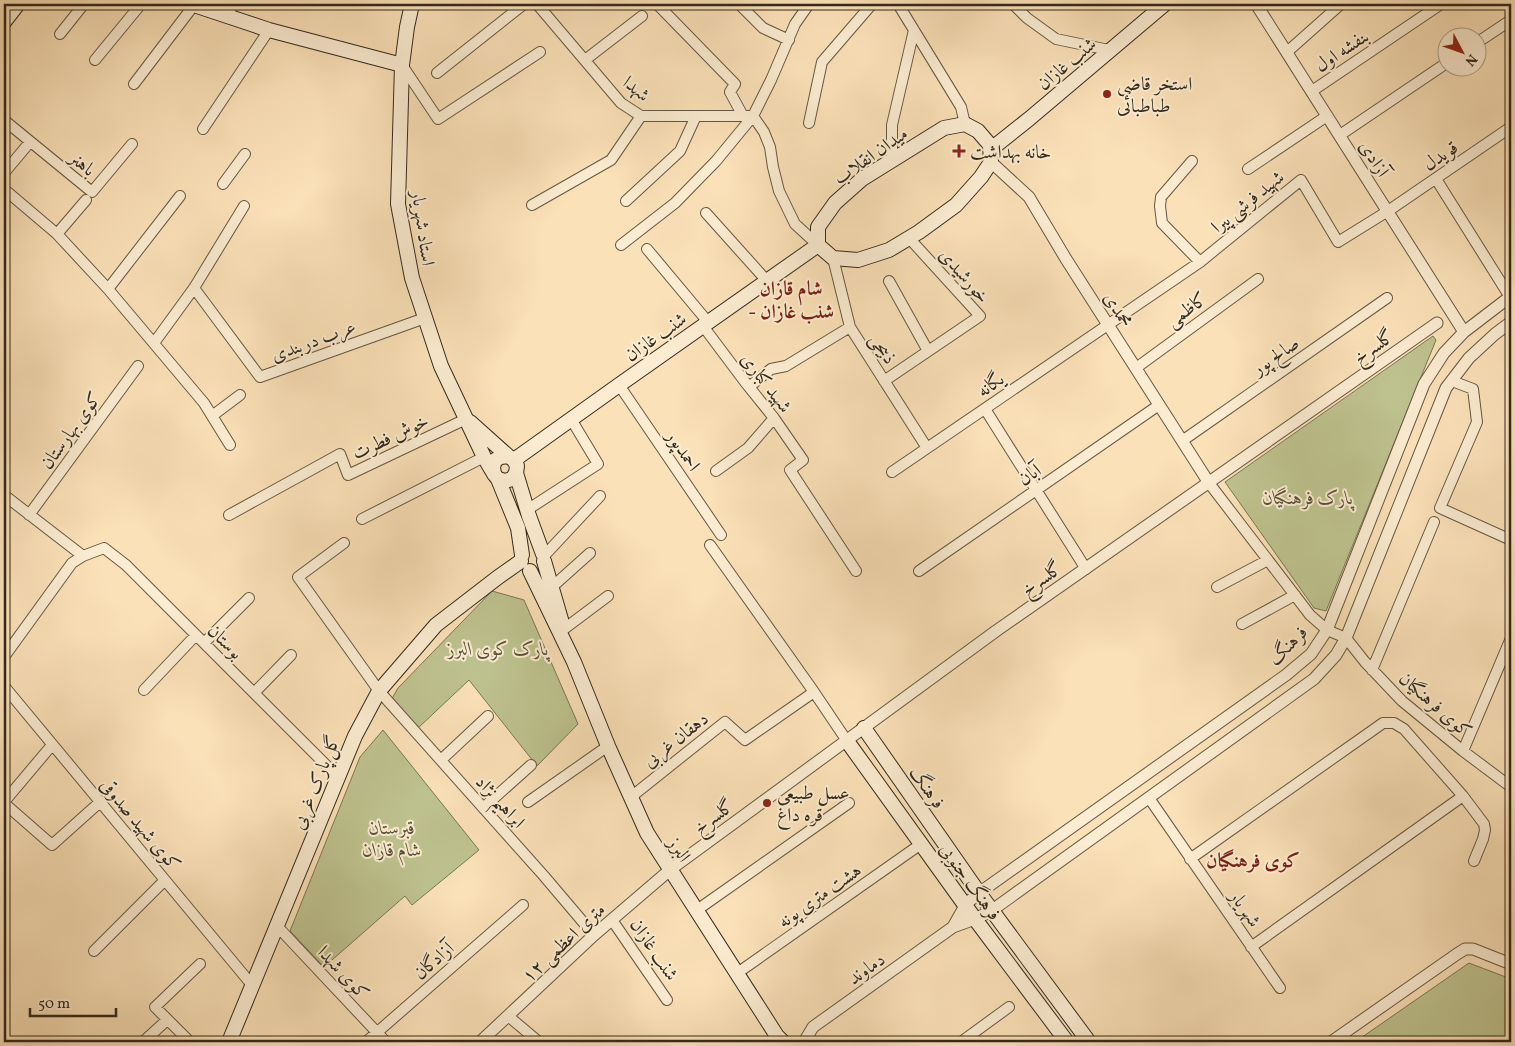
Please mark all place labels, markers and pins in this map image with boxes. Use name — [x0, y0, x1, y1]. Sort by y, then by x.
place label: استخر قاضی طباطبائی — [1117, 72, 1192, 120]
marker: استخر قاضی طباطبائی — [1101, 88, 1113, 100]
place label: خانه بهداشت — [970, 140, 1051, 166]
marker: خانه بهداشت — [952, 144, 966, 158]
place label: عسل طبیعی قره داغ — [777, 781, 850, 830]
marker: عسل طبیعی قره داغ — [761, 797, 773, 809]

